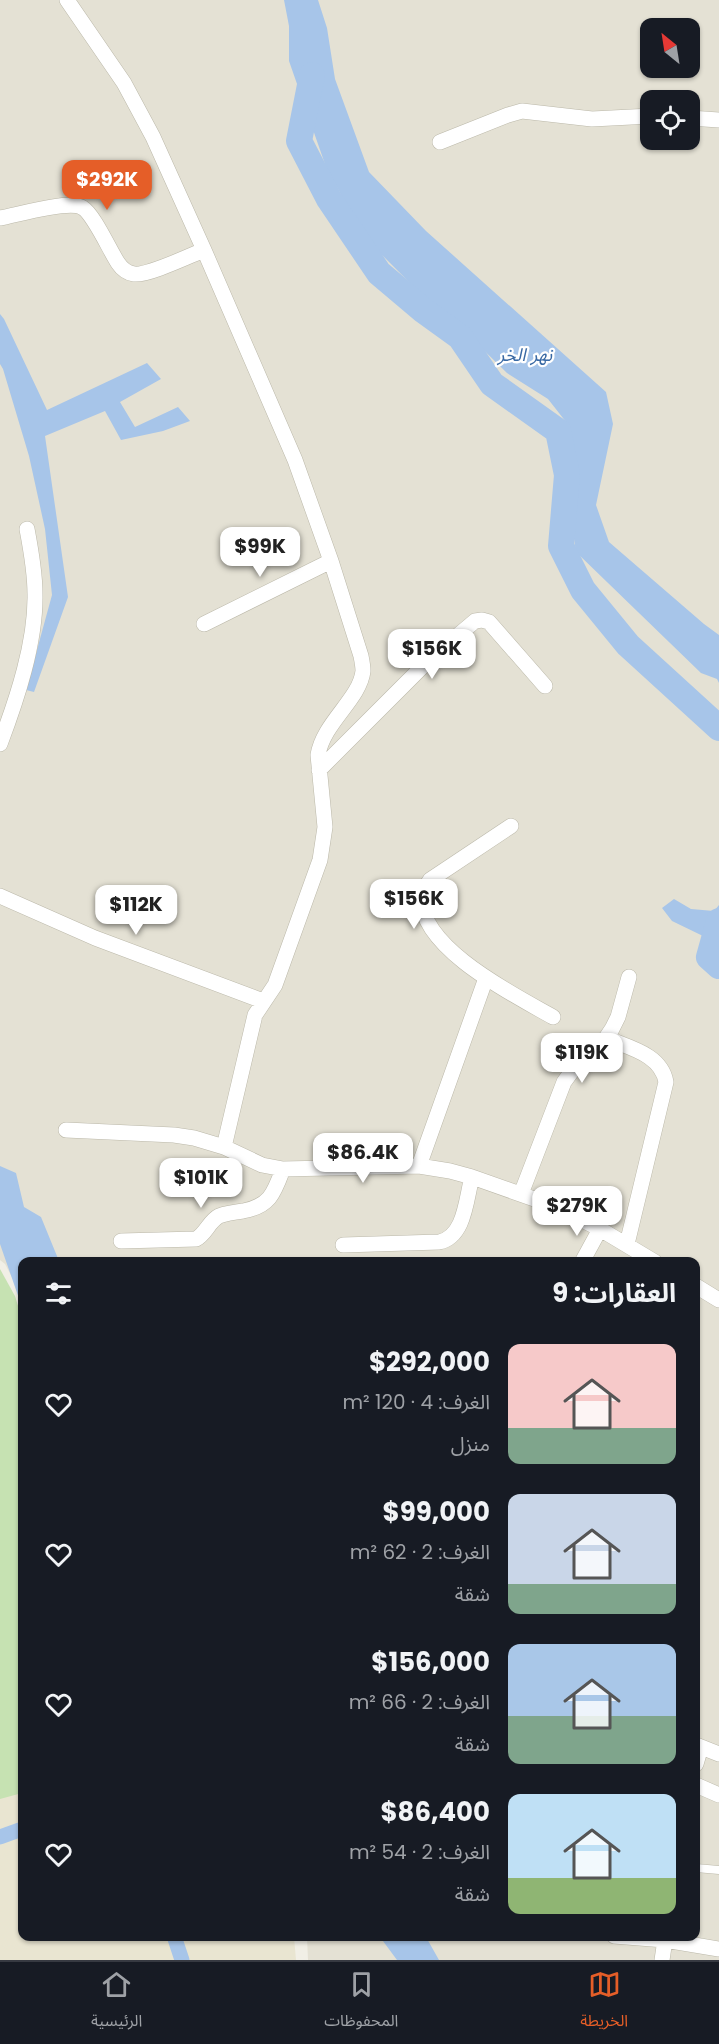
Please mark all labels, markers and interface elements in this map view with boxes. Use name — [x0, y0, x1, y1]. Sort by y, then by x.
north arrow — [640, 18, 700, 78]
map controls — [640, 18, 700, 150]
button: locate — [640, 90, 700, 150]
pin: $292K — [65, 160, 149, 211]
text: $292K — [76, 165, 138, 193]
water label: نهر الخر — [496, 342, 554, 367]
pin: $99K — [224, 527, 296, 578]
text: $99K — [234, 532, 286, 560]
pin: $156K — [390, 629, 474, 680]
text: $156K — [402, 634, 462, 662]
pin: $156K — [372, 879, 456, 930]
text: $156K — [384, 884, 444, 912]
pin: $112K — [94, 885, 178, 936]
text: $112K — [109, 890, 163, 918]
pin: $119K — [540, 1033, 624, 1084]
text: $119K — [555, 1038, 609, 1066]
pin: $86.4K — [314, 1133, 412, 1184]
text: $86.4K — [327, 1138, 399, 1166]
pin: $101K — [159, 1158, 243, 1209]
text: $101K — [173, 1163, 229, 1191]
pin: $279K — [535, 1186, 619, 1237]
text: $279K — [546, 1191, 608, 1219]
text: العقارات: 9 — [552, 1275, 676, 1311]
icon: filters — [42, 1277, 75, 1310]
text: $292,000 — [369, 1344, 490, 1380]
icon: home — [556, 1368, 628, 1440]
icon: heart — [42, 1388, 75, 1421]
text: الغرف: 4 · 120 m² — [343, 1388, 490, 1416]
text: منزل — [451, 1430, 490, 1458]
text: $99,000 — [383, 1494, 490, 1530]
icon: home — [556, 1518, 628, 1590]
icon: heart — [42, 1538, 75, 1571]
text: الغرف: 2 · 62 m² — [350, 1538, 490, 1566]
text: شقة — [455, 1580, 490, 1608]
text: $156,000 — [371, 1644, 490, 1680]
icon: home — [556, 1668, 628, 1740]
icon: heart — [42, 1688, 75, 1721]
text: الغرف: 2 · 66 m² — [349, 1688, 490, 1716]
text: شقة — [455, 1730, 490, 1758]
text: $86,400 — [381, 1794, 490, 1830]
icon: home — [556, 1818, 628, 1890]
icon: heart — [42, 1838, 75, 1871]
text: الغرف: 2 · 54 m² — [349, 1838, 490, 1866]
text: شقة — [455, 1880, 490, 1908]
tab: الرئيسية — [91, 1968, 142, 2038]
tab: المحفوظات — [324, 1968, 398, 2038]
tab: الخريطة — [580, 1968, 628, 2038]

